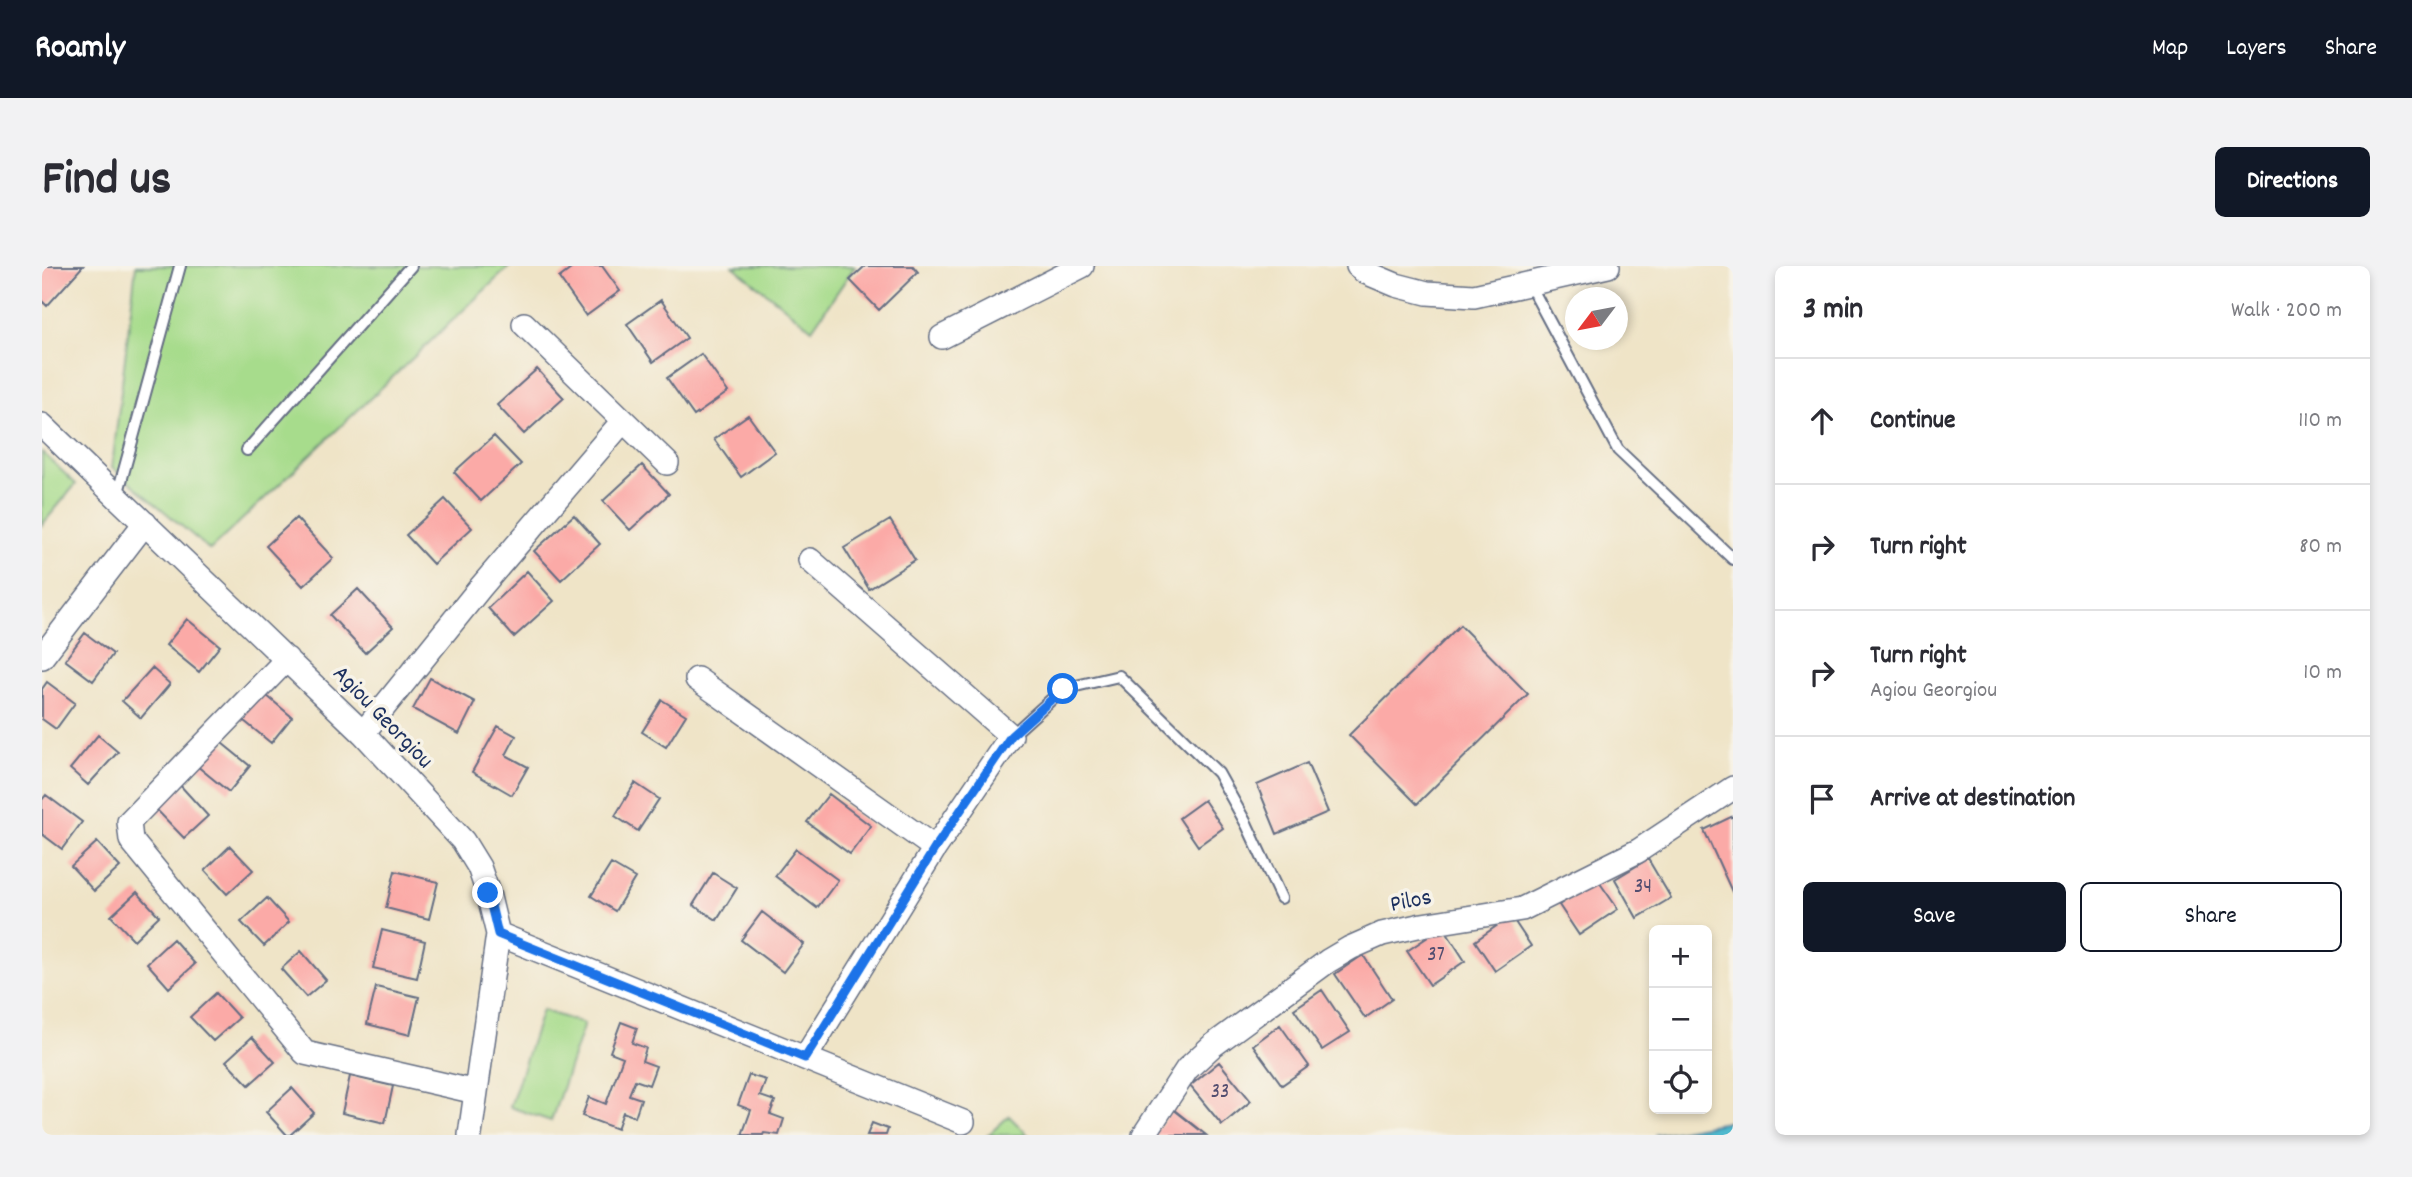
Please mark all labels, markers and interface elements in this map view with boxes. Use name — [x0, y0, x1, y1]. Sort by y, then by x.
text: Roamly — [35, 26, 125, 73]
text: Map — [2152, 32, 2188, 66]
text: Layers — [2226, 32, 2287, 66]
text: Share — [2325, 32, 2377, 66]
text: Find us — [42, 147, 171, 217]
button: Directions — [2215, 147, 2370, 217]
north arrow — [1565, 287, 1628, 350]
text: 3 min — [1803, 290, 1863, 333]
text: Walk · 200 m — [2231, 295, 2342, 328]
icon: ahead — [1803, 402, 1841, 440]
text: Continue — [1870, 403, 1955, 440]
text: 110 m — [2298, 405, 2342, 438]
icon: right — [1803, 528, 1841, 566]
text: Turn right — [1870, 529, 1967, 566]
text: 80 m — [2299, 531, 2342, 564]
text: Turn right — [1870, 638, 1967, 675]
icon: right — [1803, 654, 1841, 692]
text: 10 m — [2303, 657, 2342, 690]
street label: Agiou Georgiou — [324, 658, 440, 778]
route start — [1047, 673, 1078, 704]
text: Agiou Georgiou — [1870, 675, 1997, 708]
icon: arrive — [1803, 780, 1841, 818]
text: Arrive at destination — [1870, 781, 2075, 818]
house number: 34 — [1634, 873, 1652, 903]
route end — [472, 877, 503, 908]
street label: Pilos — [1387, 881, 1435, 923]
button: Save — [1803, 882, 2066, 952]
button: Share — [2080, 882, 2342, 952]
map controls — [1649, 925, 1712, 1114]
button: + — [1649, 925, 1712, 988]
house number: 37 — [1427, 941, 1445, 971]
button: − — [1649, 988, 1712, 1051]
button: locate — [1649, 1051, 1712, 1114]
house number: 33 — [1211, 1078, 1229, 1108]

